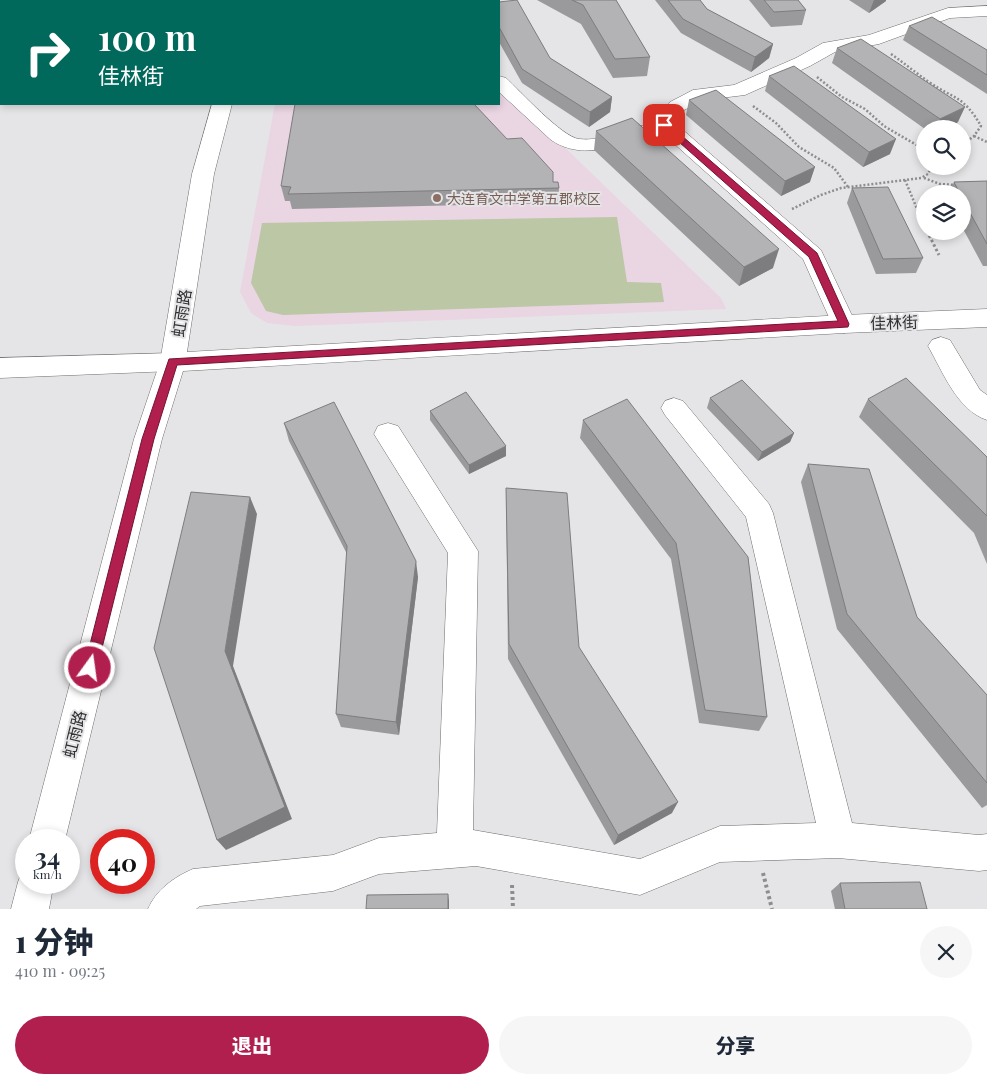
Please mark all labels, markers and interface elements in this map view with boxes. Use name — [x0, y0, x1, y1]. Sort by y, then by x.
text: 100 m — [98, 13, 196, 60]
icon: right — [15, 20, 80, 85]
text: 佳林街 — [98, 60, 164, 90]
pin — [643, 104, 685, 146]
icon: arrive — [650, 111, 678, 139]
map controls — [916, 120, 971, 240]
button: search — [916, 120, 971, 175]
button: layers — [916, 185, 971, 240]
place label: 大连育文中学第五郡校区 — [447, 189, 601, 208]
marker: 大连育文中学第五郡校区 — [431, 192, 443, 204]
street label: 虹雨路 — [167, 288, 195, 338]
street label: 佳林街 — [870, 311, 918, 333]
position arrow — [63, 641, 115, 693]
street label: 虹雨路 — [58, 708, 90, 760]
speed limit sign: 40 — [90, 829, 155, 894]
text: 34 — [35, 839, 60, 872]
text: km/h — [33, 866, 62, 882]
text: 1 分钟 — [15, 921, 93, 961]
button: close — [920, 926, 972, 978]
text: 410 m · 09:25 — [15, 960, 105, 981]
button: 退出 — [15, 1016, 489, 1074]
button: 分享 — [499, 1016, 972, 1074]

